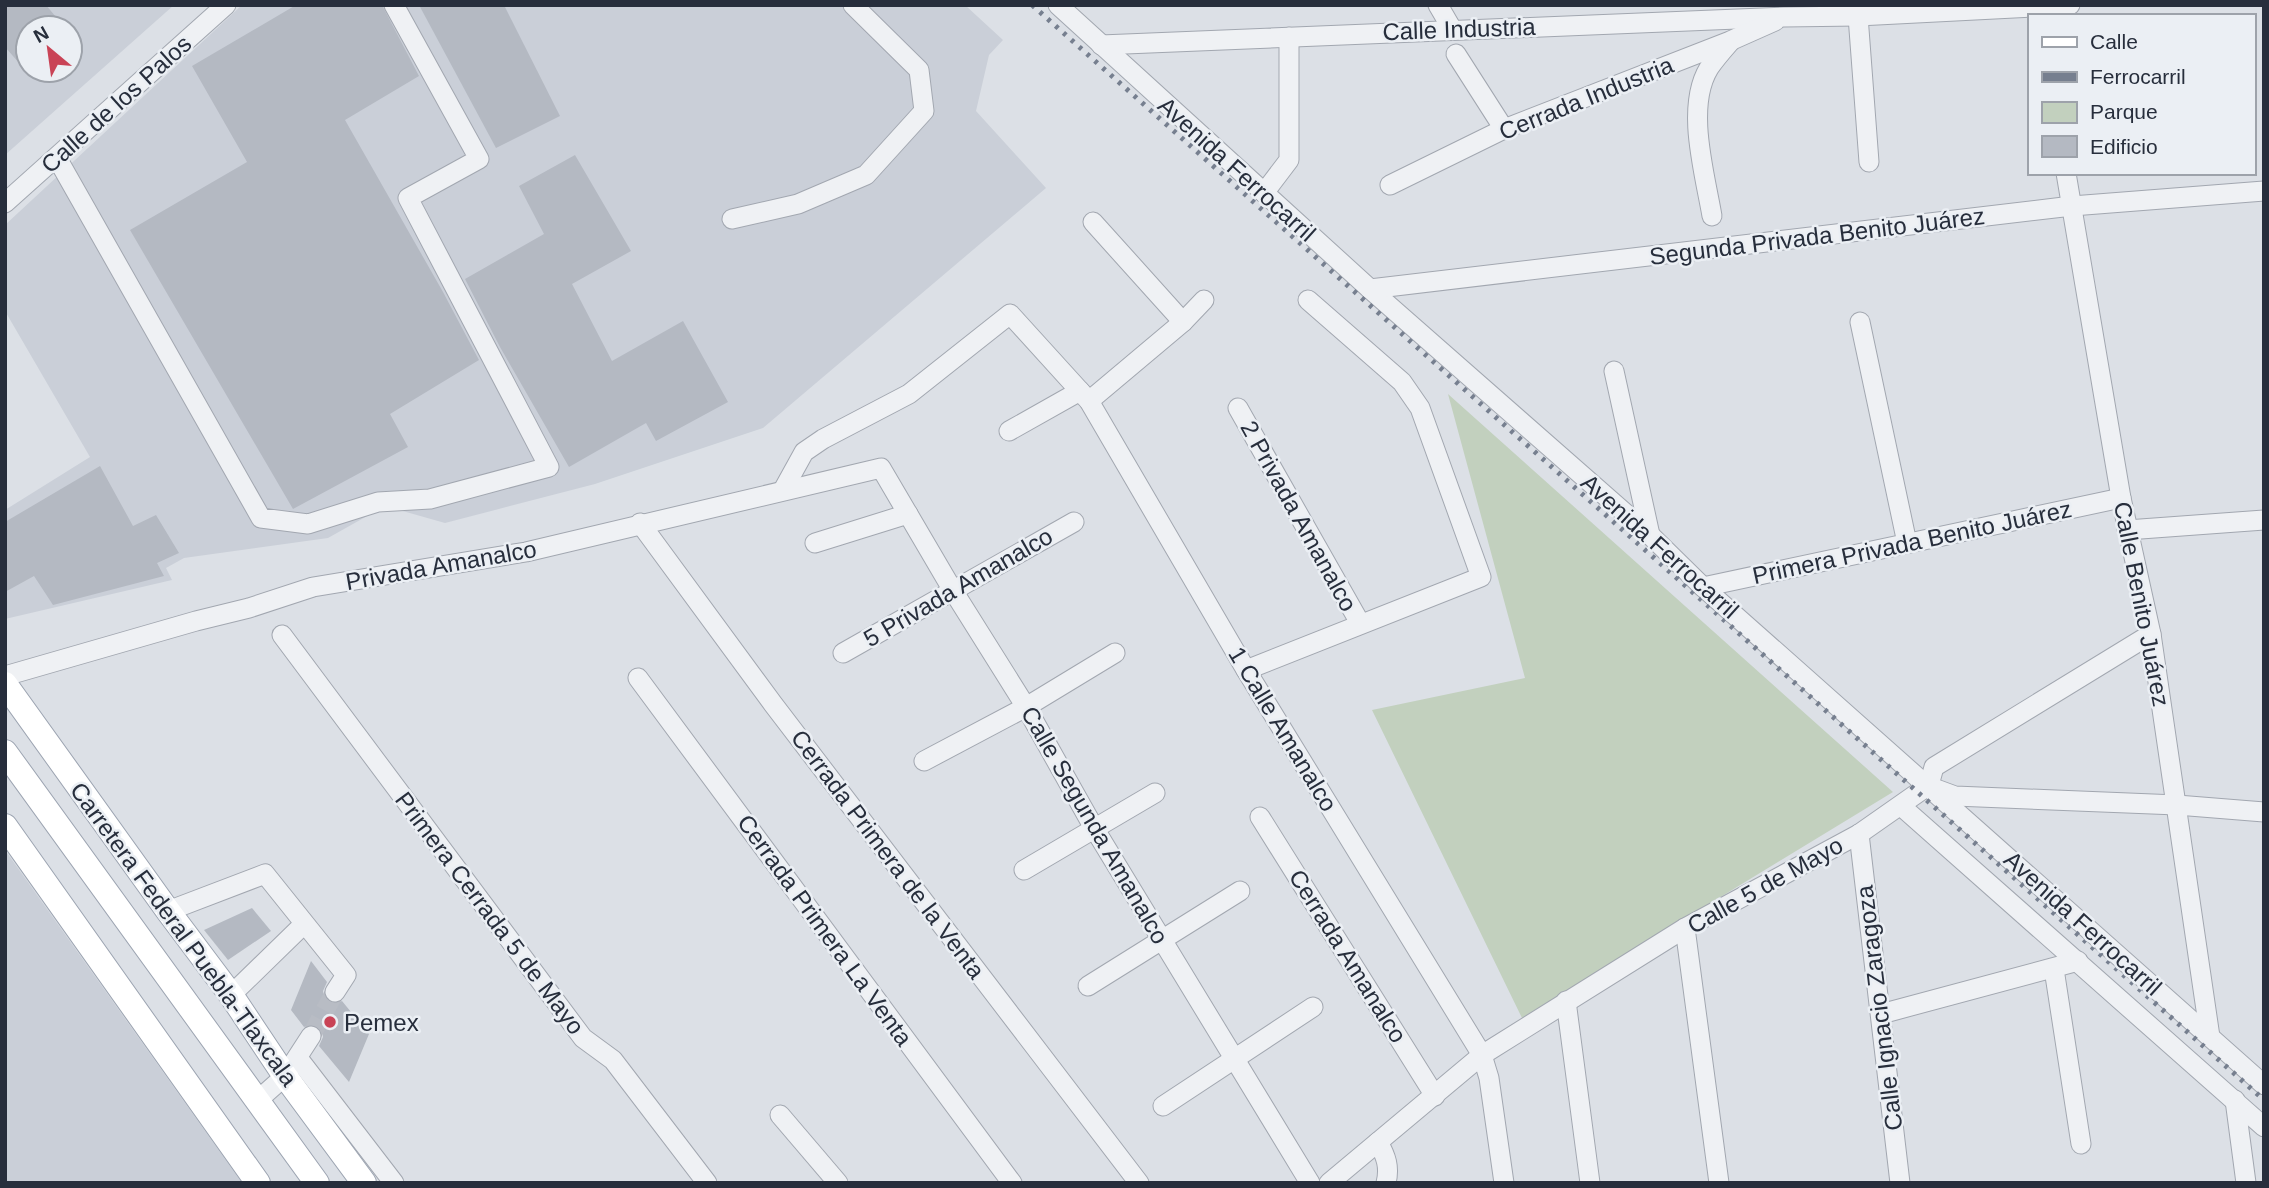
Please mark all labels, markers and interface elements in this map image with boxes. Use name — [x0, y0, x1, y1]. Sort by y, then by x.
street label: Calle Industria — [1382, 13, 1537, 45]
north arrow — [14, 14, 84, 84]
legend — [2028, 14, 2255, 175]
text: N — [30, 22, 52, 47]
street label: Calle de los Palos — [36, 30, 196, 178]
text: Calle — [2090, 30, 2138, 53]
street label: Cerrada Industria — [1495, 51, 1678, 145]
text: Ferrocarril — [2090, 65, 2186, 88]
street label: Avenida Ferrocarril — [1153, 91, 1321, 247]
text: Parque — [2090, 100, 2158, 123]
text: Edificio — [2090, 135, 2158, 158]
street label: Segunda Privada Benito Juárez — [1648, 202, 1986, 270]
street label: 2 Privada Amanalco — [1235, 416, 1363, 616]
street label: Avenida Ferrocarril — [1576, 468, 1744, 624]
street label: Primera Privada Benito Juárez — [1750, 495, 2074, 589]
street label: Calle Benito Juárez — [2109, 499, 2175, 709]
street label: 5 Privada Amanalco — [859, 522, 1057, 652]
street label: Privada Amanalco — [343, 535, 539, 595]
street label: 1 Calle Amanalco — [1223, 642, 1343, 816]
street label: Calle Segunda Amanalco — [1016, 702, 1174, 948]
street label: Cerrada Primera de la Venta — [786, 724, 991, 984]
street label: Carretera Federal Puebla-Tlaxcala — [65, 777, 304, 1091]
street label: Primera Cerrada 5 de Mayo — [390, 787, 590, 1039]
street label: Cerrada Primera La Venta — [732, 809, 918, 1051]
street label: Calle 5 de Mayo — [1683, 831, 1847, 939]
street label: Avenida Ferrocarril — [1999, 845, 2167, 1001]
street label: Cerrada Amanalco — [1284, 865, 1412, 1047]
street label: Calle Ignacio Zaragoza — [1850, 883, 1907, 1132]
place label: Pemex — [344, 1009, 419, 1036]
marker: Pemex — [322, 1014, 338, 1030]

